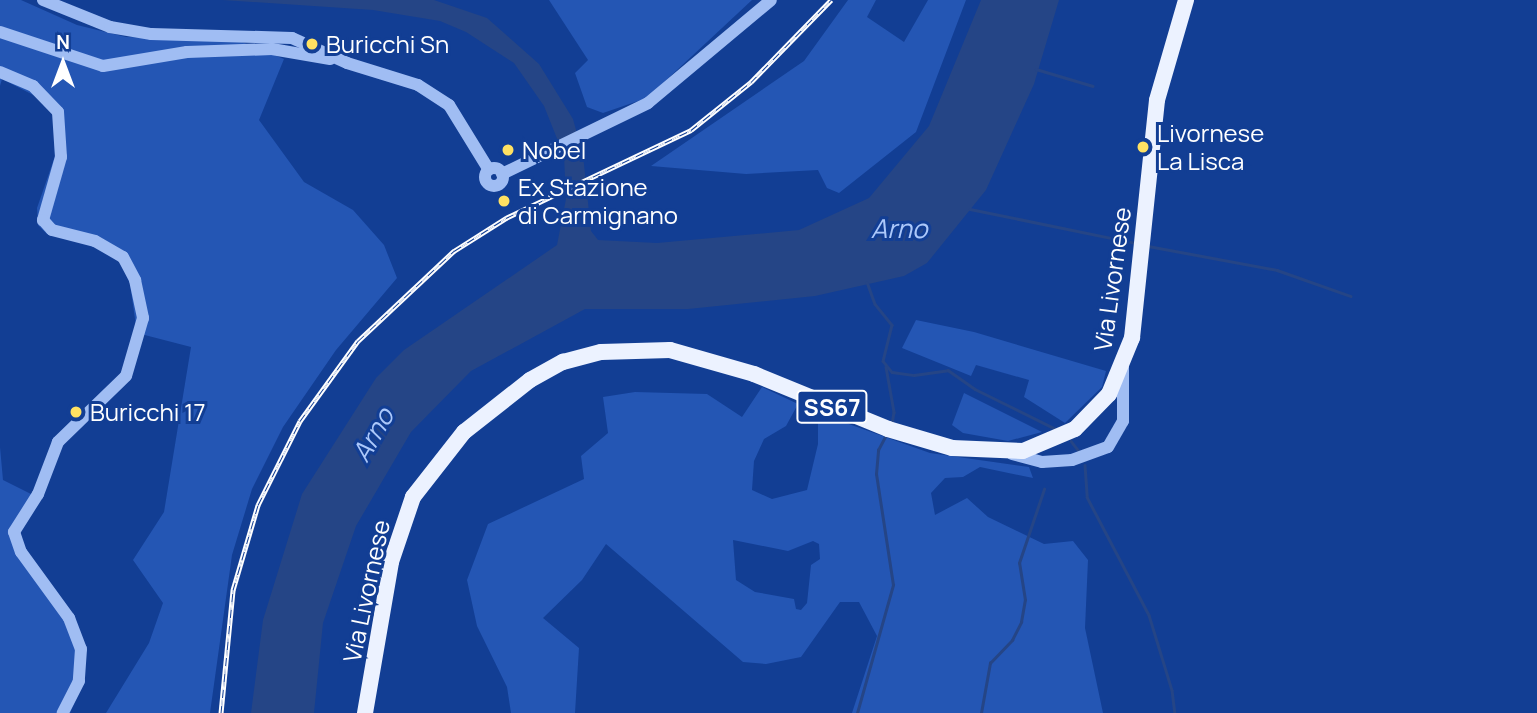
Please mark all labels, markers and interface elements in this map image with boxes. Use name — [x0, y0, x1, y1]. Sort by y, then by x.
north arrow — [28, 28, 98, 98]
text: N — [56, 29, 70, 55]
place label: Buricchi Sn — [326, 30, 449, 58]
marker: Buricchi Sn — [304, 36, 320, 52]
place label: Livornese La Lisca — [1157, 119, 1264, 175]
place label: Nobel — [522, 136, 586, 164]
marker: Livornese La Lisca — [1135, 139, 1151, 155]
marker: Nobel — [500, 142, 516, 158]
place label: Ex Stazione di Carmignano — [518, 173, 678, 229]
marker: Ex Stazione di Carmignano — [496, 193, 512, 209]
street label: Via Livornese — [1088, 205, 1136, 353]
water label: Arno — [871, 213, 927, 245]
road number: SS67 — [795, 388, 869, 426]
place label: Buricchi 17 — [90, 398, 205, 426]
water label: Arno — [345, 403, 401, 467]
marker: Buricchi 17 — [68, 404, 84, 420]
street label: Via Livornese — [337, 517, 395, 665]

